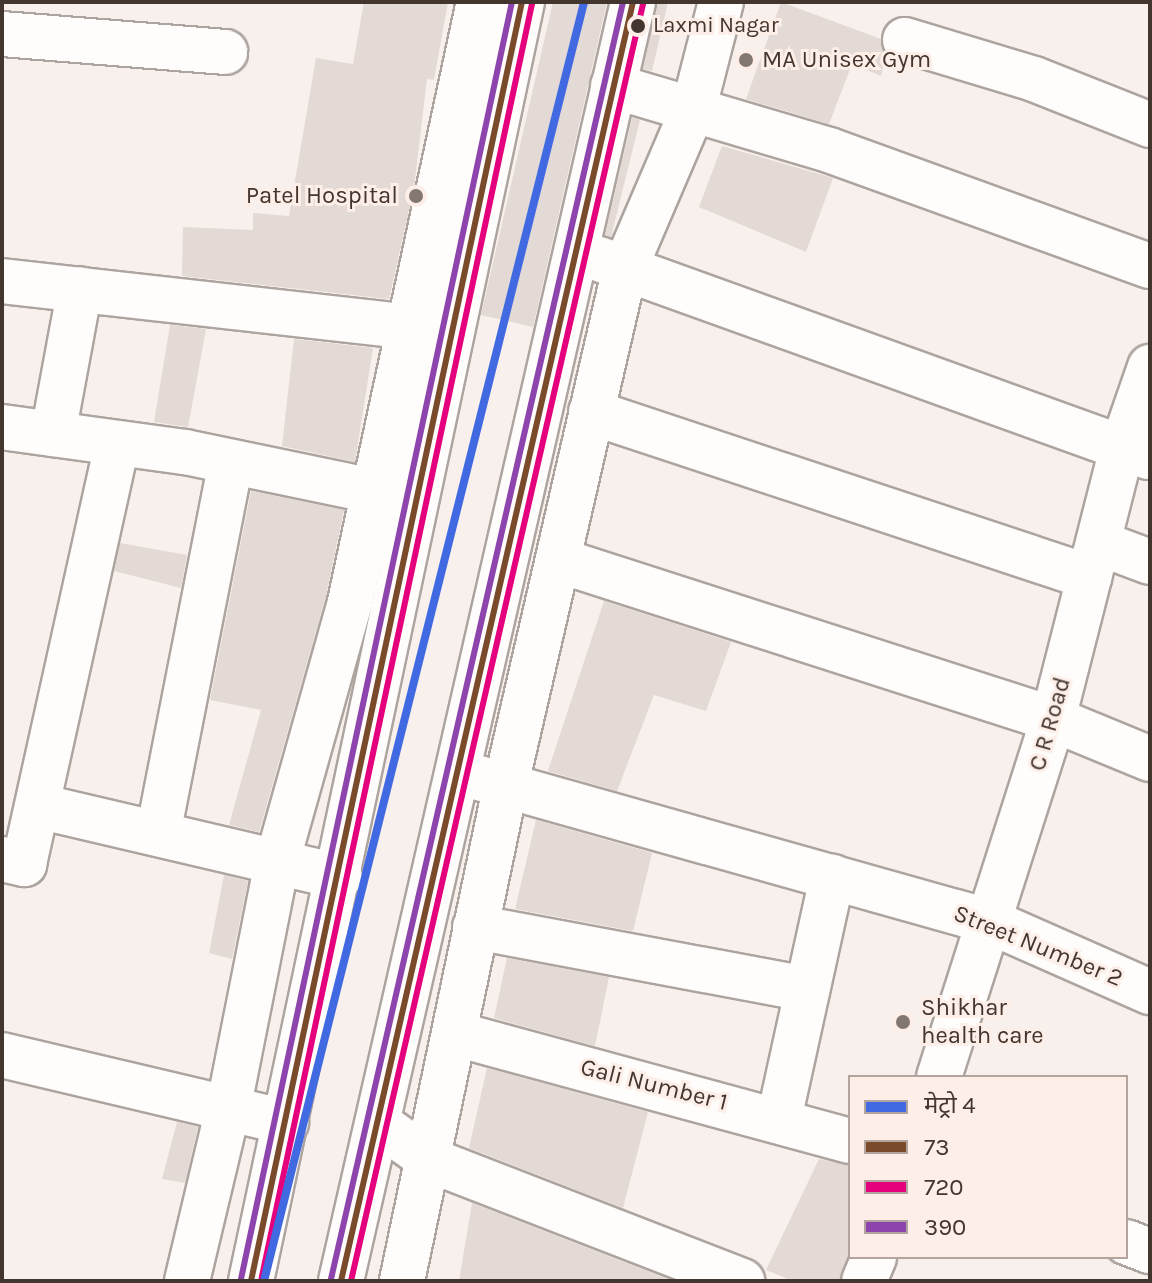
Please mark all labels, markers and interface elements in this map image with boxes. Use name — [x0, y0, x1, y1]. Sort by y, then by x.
place label: Laxmi Nagar — [653, 13, 779, 39]
marker: Laxmi Nagar — [630, 18, 646, 34]
place label: MA Unisex Gym — [762, 46, 931, 74]
marker: MA Unisex Gym — [737, 51, 755, 69]
place label: Patel Hospital — [246, 182, 398, 210]
marker: Patel Hospital — [405, 185, 427, 207]
street label: C R Road — [1023, 674, 1077, 774]
street label: Street Number 2 — [949, 899, 1127, 993]
place label: Shikhar health care — [921, 994, 1044, 1050]
marker: Shikhar health care — [892, 1011, 914, 1033]
street label: Gali Number 1 — [578, 1053, 730, 1117]
legend — [848, 1075, 1128, 1259]
text: मेट्रो 4 — [924, 1091, 976, 1119]
text: 73 — [924, 1133, 949, 1161]
text: 720 — [924, 1173, 963, 1201]
text: 390 — [924, 1213, 966, 1241]

